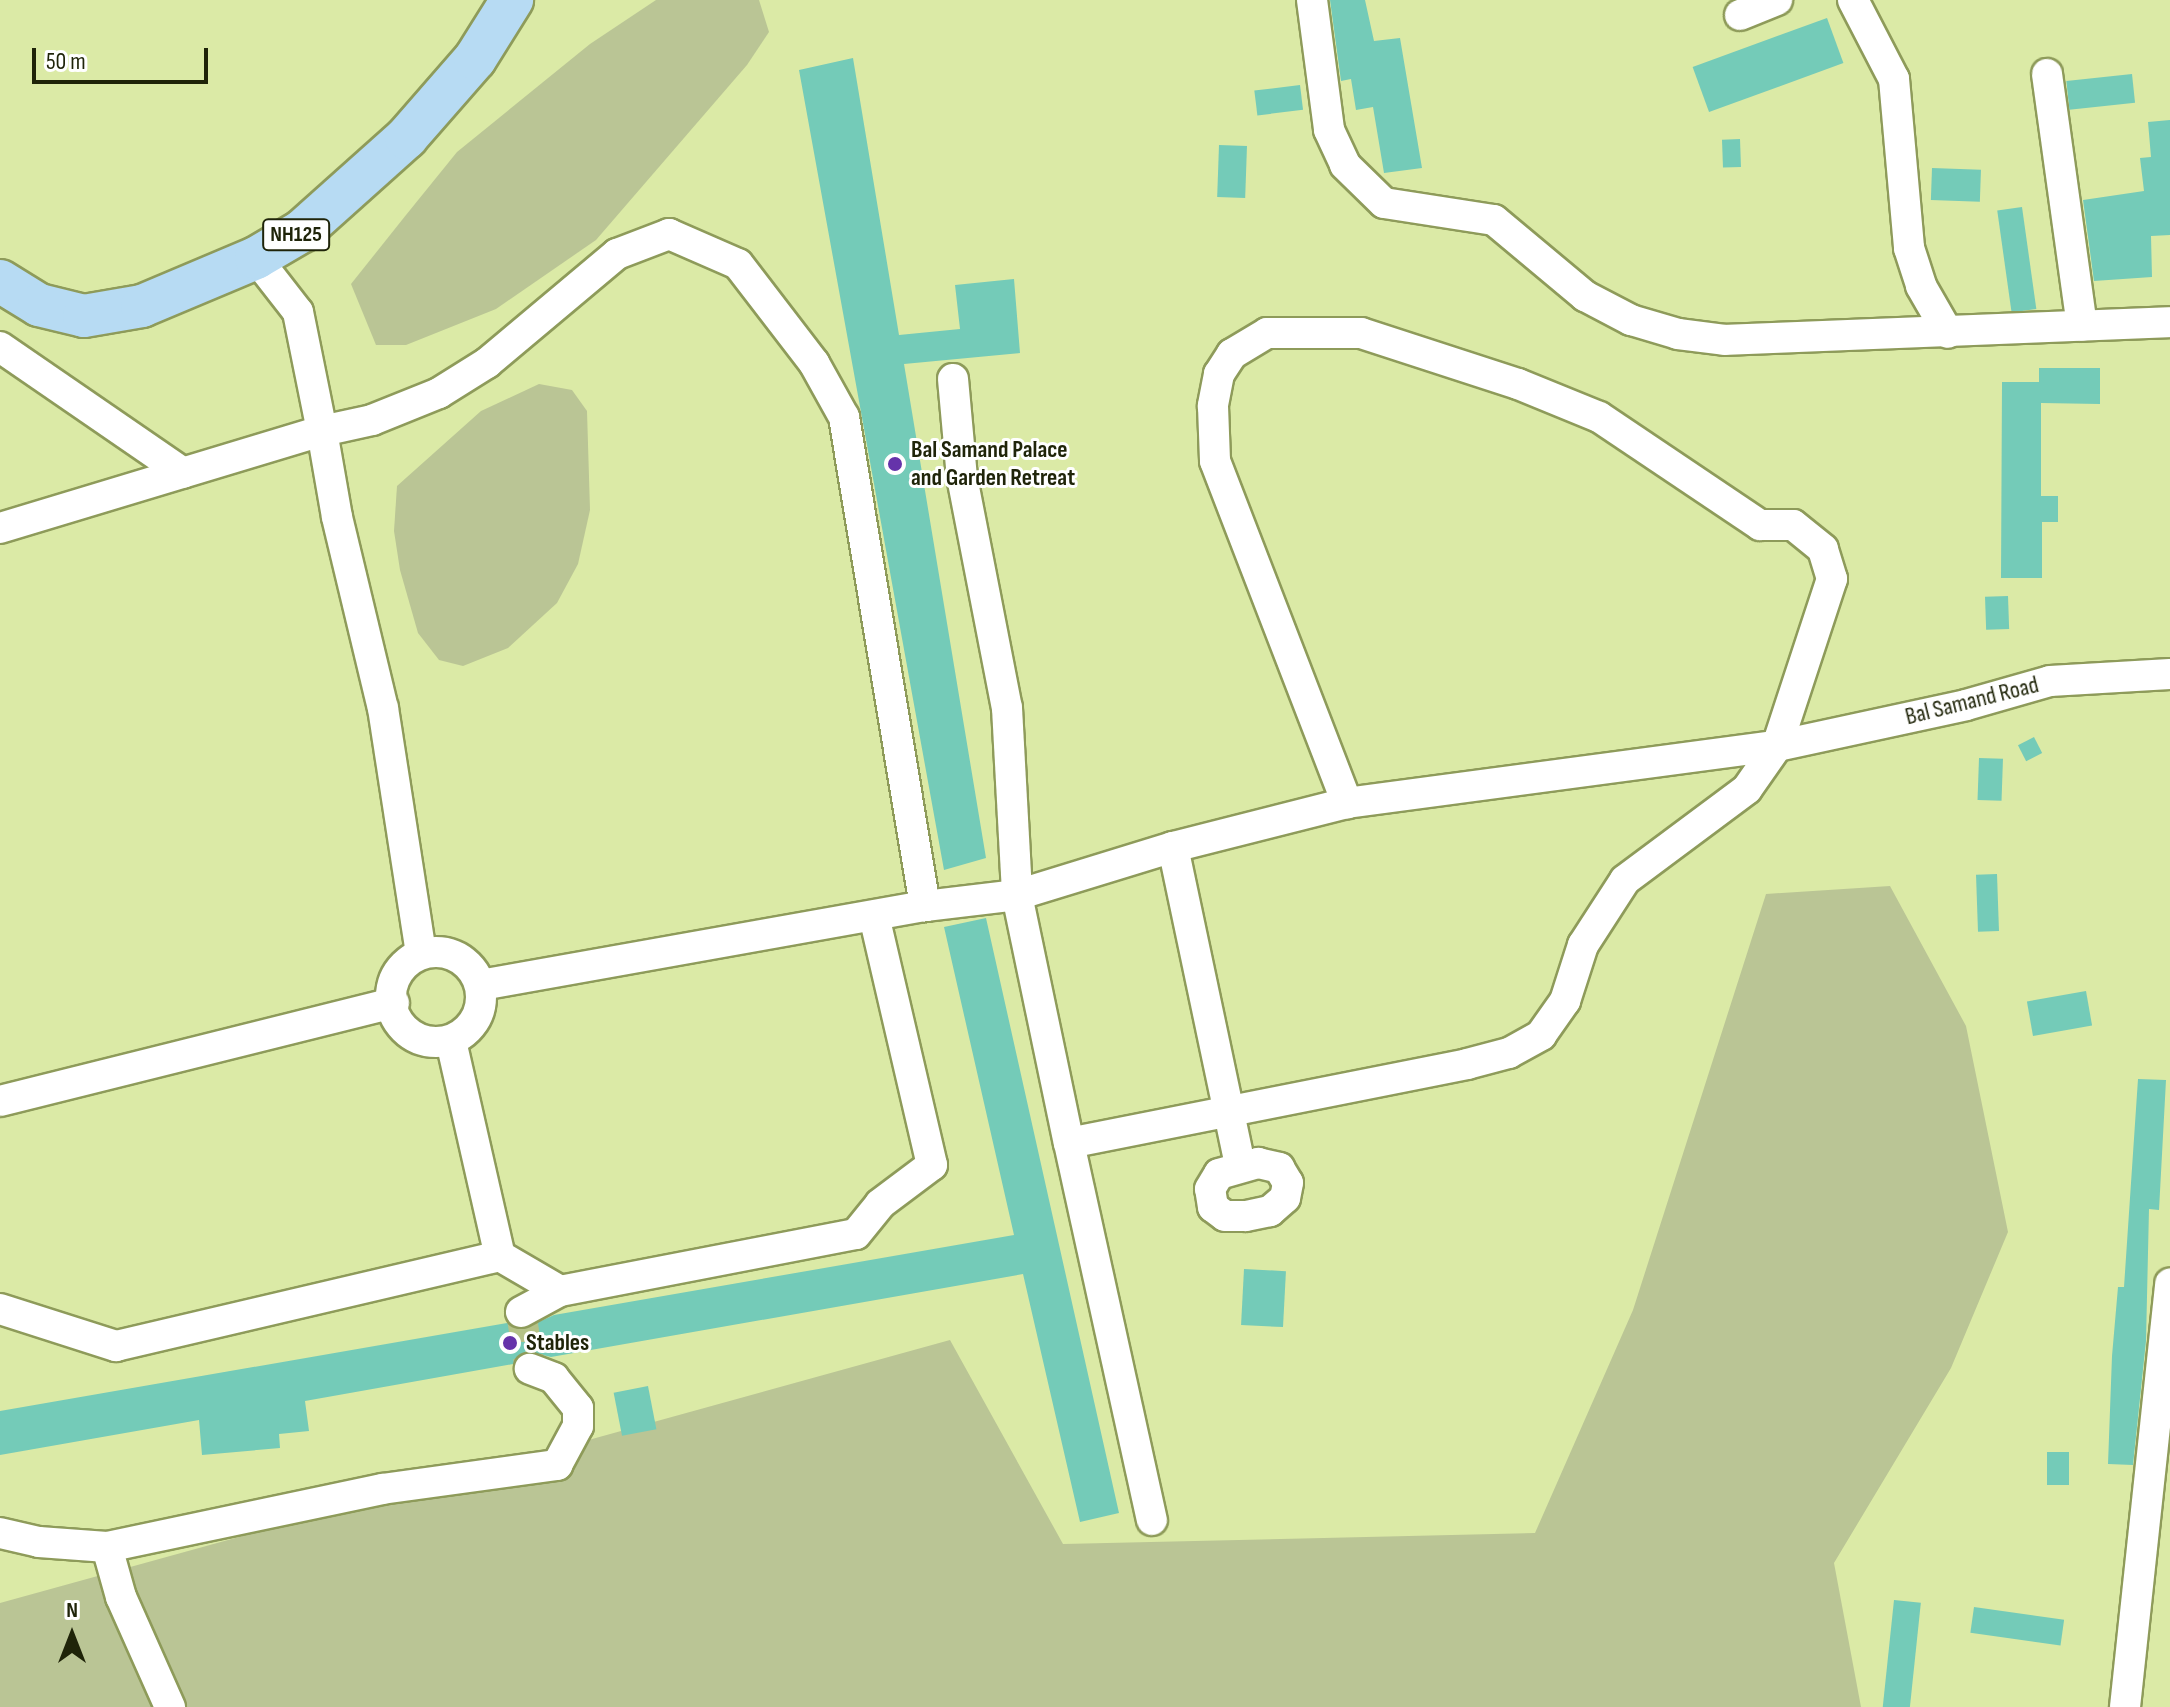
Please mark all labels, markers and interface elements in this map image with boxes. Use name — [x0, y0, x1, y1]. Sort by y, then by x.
scale bar — [36, 32, 212, 82]
text: 50 m — [46, 47, 86, 76]
road number: NH125 — [262, 217, 330, 253]
place label: Bal Samand Palace and Garden Retreat — [911, 436, 1075, 492]
marker: Bal Samand Palace and Garden Retreat — [886, 455, 904, 473]
street label: Bal Samand Road — [1902, 671, 2042, 731]
place label: Stables — [526, 1329, 589, 1357]
marker: Stables — [501, 1334, 519, 1352]
north arrow — [32, 1595, 112, 1675]
text: N — [66, 1597, 78, 1624]

